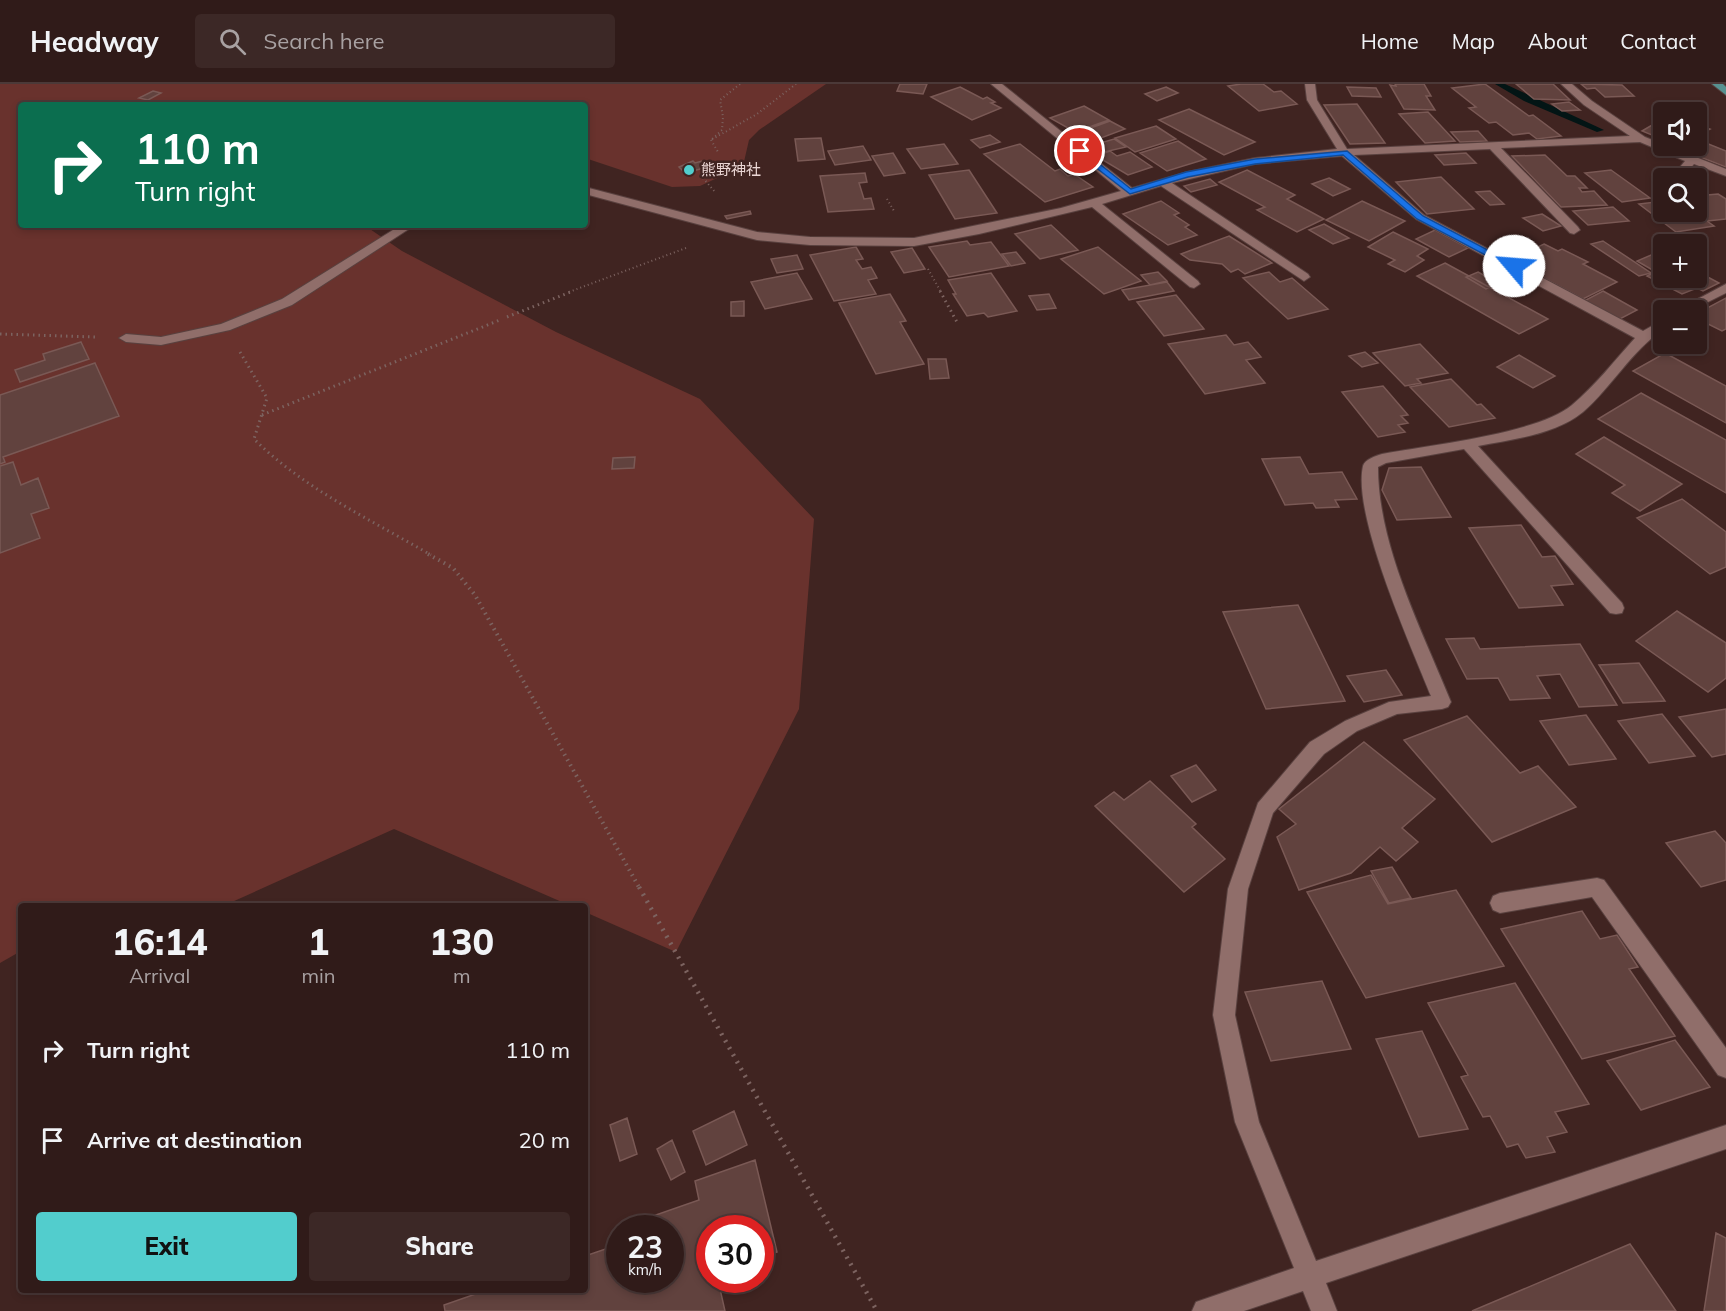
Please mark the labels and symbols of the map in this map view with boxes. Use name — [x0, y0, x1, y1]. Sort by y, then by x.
pin — [1054, 125, 1105, 176]
place label: 熊野神社 — [701, 160, 761, 179]
marker: 熊野神社 — [682, 163, 696, 177]
position arrow — [1482, 234, 1546, 298]
speed limit sign: 30 — [696, 1215, 774, 1293]

